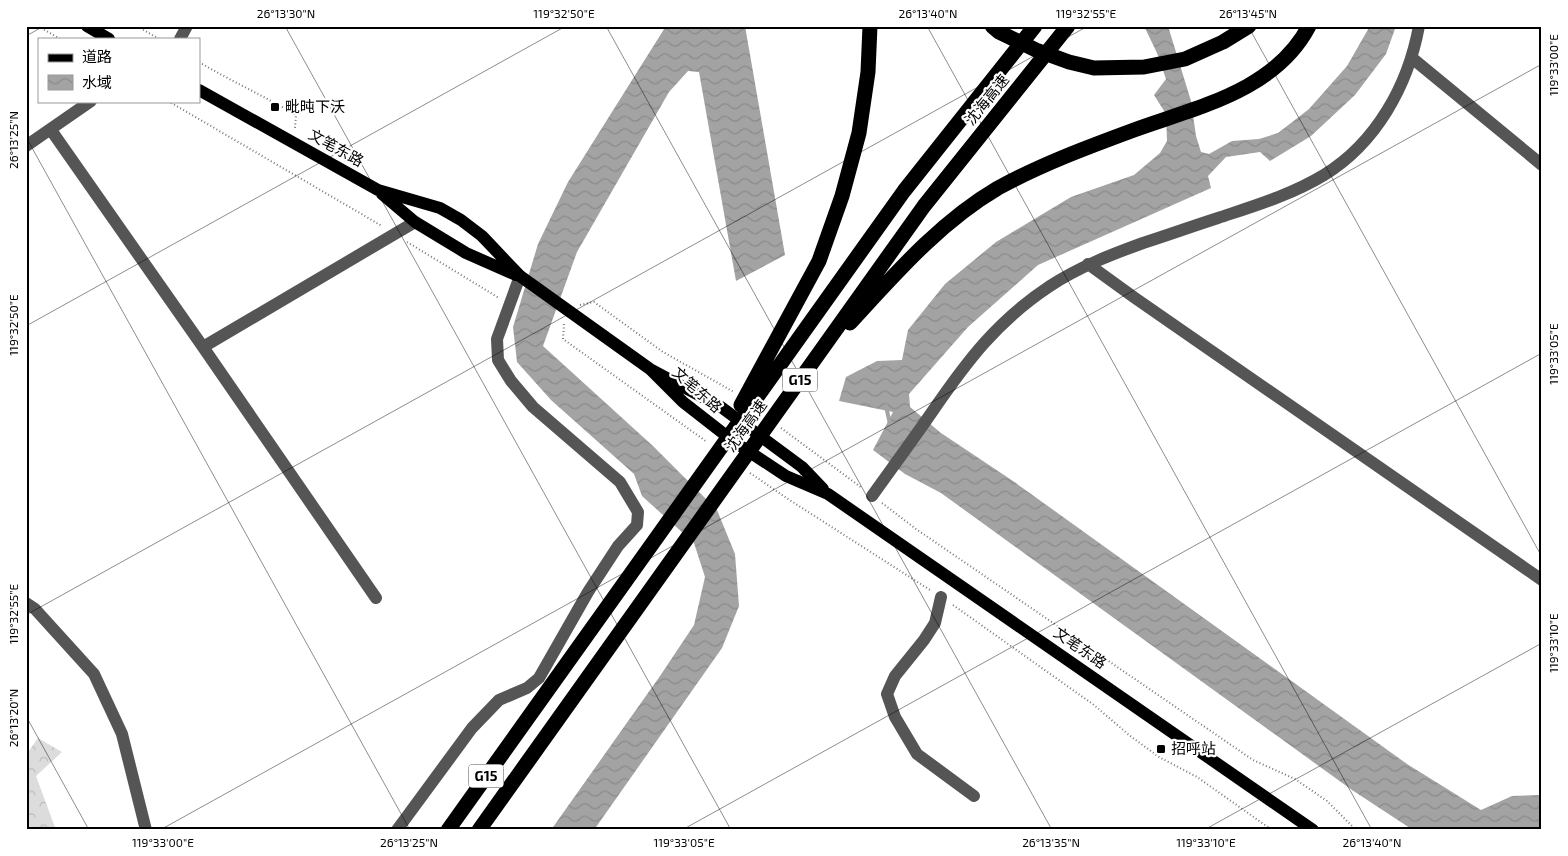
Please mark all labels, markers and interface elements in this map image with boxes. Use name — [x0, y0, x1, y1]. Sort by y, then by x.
text: 26°13'30"N — [257, 6, 315, 20]
text: 119°32'50"E — [533, 6, 595, 20]
text: 26°13'40"N — [899, 6, 958, 20]
text: 119°32'55"E — [1056, 6, 1117, 20]
text: 26°13'45"N — [1219, 6, 1277, 20]
text: 119°33'00"E — [1546, 34, 1560, 96]
legend — [38, 38, 200, 102]
text: 道路 — [82, 47, 112, 65]
street label: 沈海高速 — [960, 70, 1012, 128]
text: 水域 — [82, 73, 112, 91]
place label: 毗旽下沃 — [285, 97, 345, 115]
marker: 毗旽下沃 — [269, 101, 281, 113]
text: 26°13'25"N — [6, 111, 20, 169]
street label: 文笔东路 — [306, 125, 367, 170]
text: 119°32'50"E — [6, 294, 20, 356]
text: 119°33'05"E — [1546, 323, 1560, 385]
street label: 文笔东路 — [669, 362, 726, 416]
road number: G15 — [782, 368, 818, 392]
street label: 沈海高速 — [720, 396, 770, 455]
text: 119°32'55"E — [6, 583, 20, 644]
text: 119°33'10"E — [1546, 613, 1560, 673]
street label: 文笔东路 — [1051, 623, 1110, 672]
text: 26°13'20"N — [6, 689, 20, 747]
place label: 招呼站 — [1171, 739, 1216, 757]
marker: 招呼站 — [1155, 743, 1167, 755]
road number: G15 — [468, 764, 504, 788]
text: 119°33'00"E — [132, 835, 194, 849]
text: 26°13'25"N — [380, 835, 438, 849]
text: 119°33'05"E — [653, 835, 715, 849]
text: 26°13'35"N — [1022, 835, 1080, 849]
text: 119°33'10"E — [1176, 835, 1236, 849]
text: 26°13'40"N — [1343, 835, 1402, 849]

